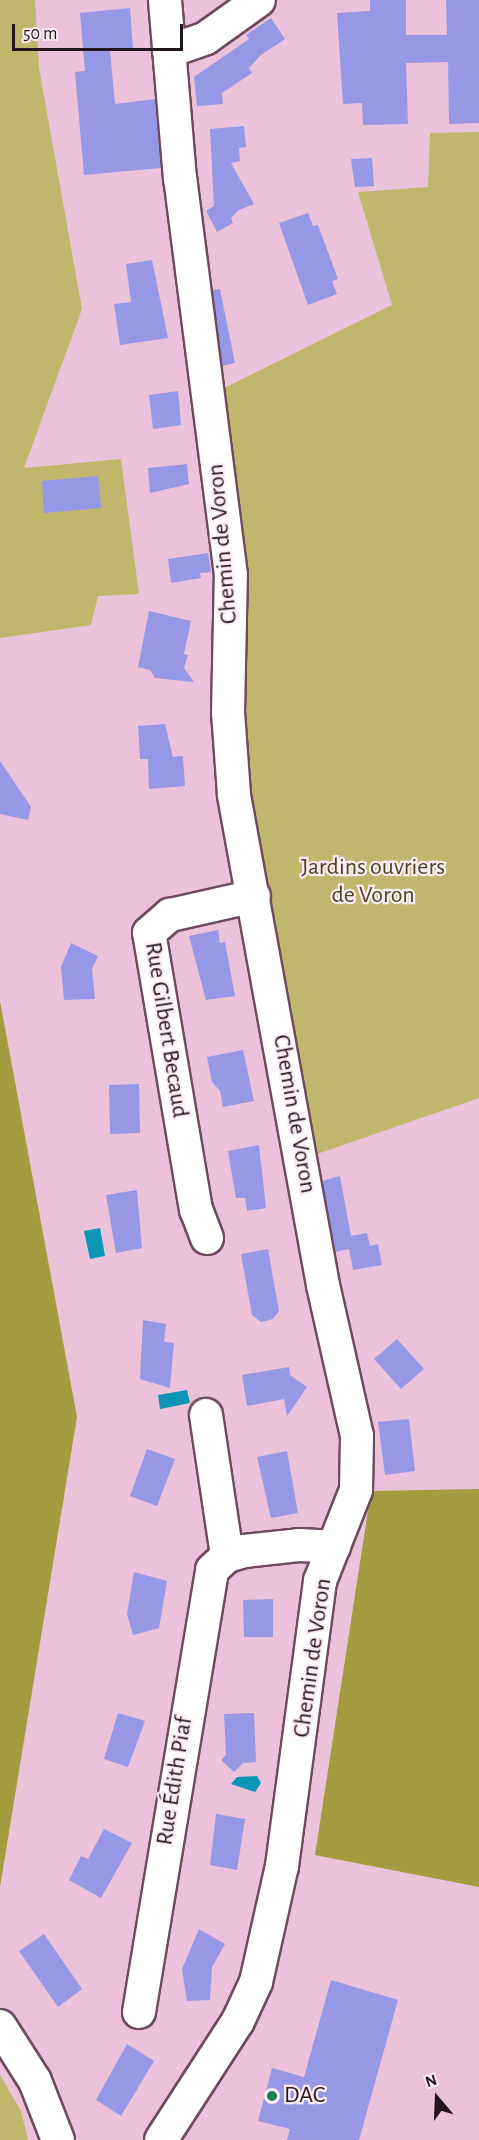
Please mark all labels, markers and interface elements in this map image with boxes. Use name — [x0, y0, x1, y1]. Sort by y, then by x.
scale bar — [15, 12, 186, 50]
text: 50 m — [23, 25, 57, 43]
street label: Chemin de Voron — [202, 463, 244, 625]
park label: Jardins ouvriers de Voron — [301, 854, 445, 910]
street label: Rue Gilbert Becaud — [138, 940, 194, 1120]
street label: Chemin de Voron — [266, 1032, 322, 1196]
street label: Chemin de Voron — [288, 1577, 338, 1739]
street label: Rue Édith Piaf — [151, 1715, 199, 1847]
north arrow — [407, 2068, 467, 2128]
text: N — [423, 2072, 439, 2090]
place label: DAC — [284, 2082, 325, 2110]
marker: DAC — [265, 2089, 279, 2103]

